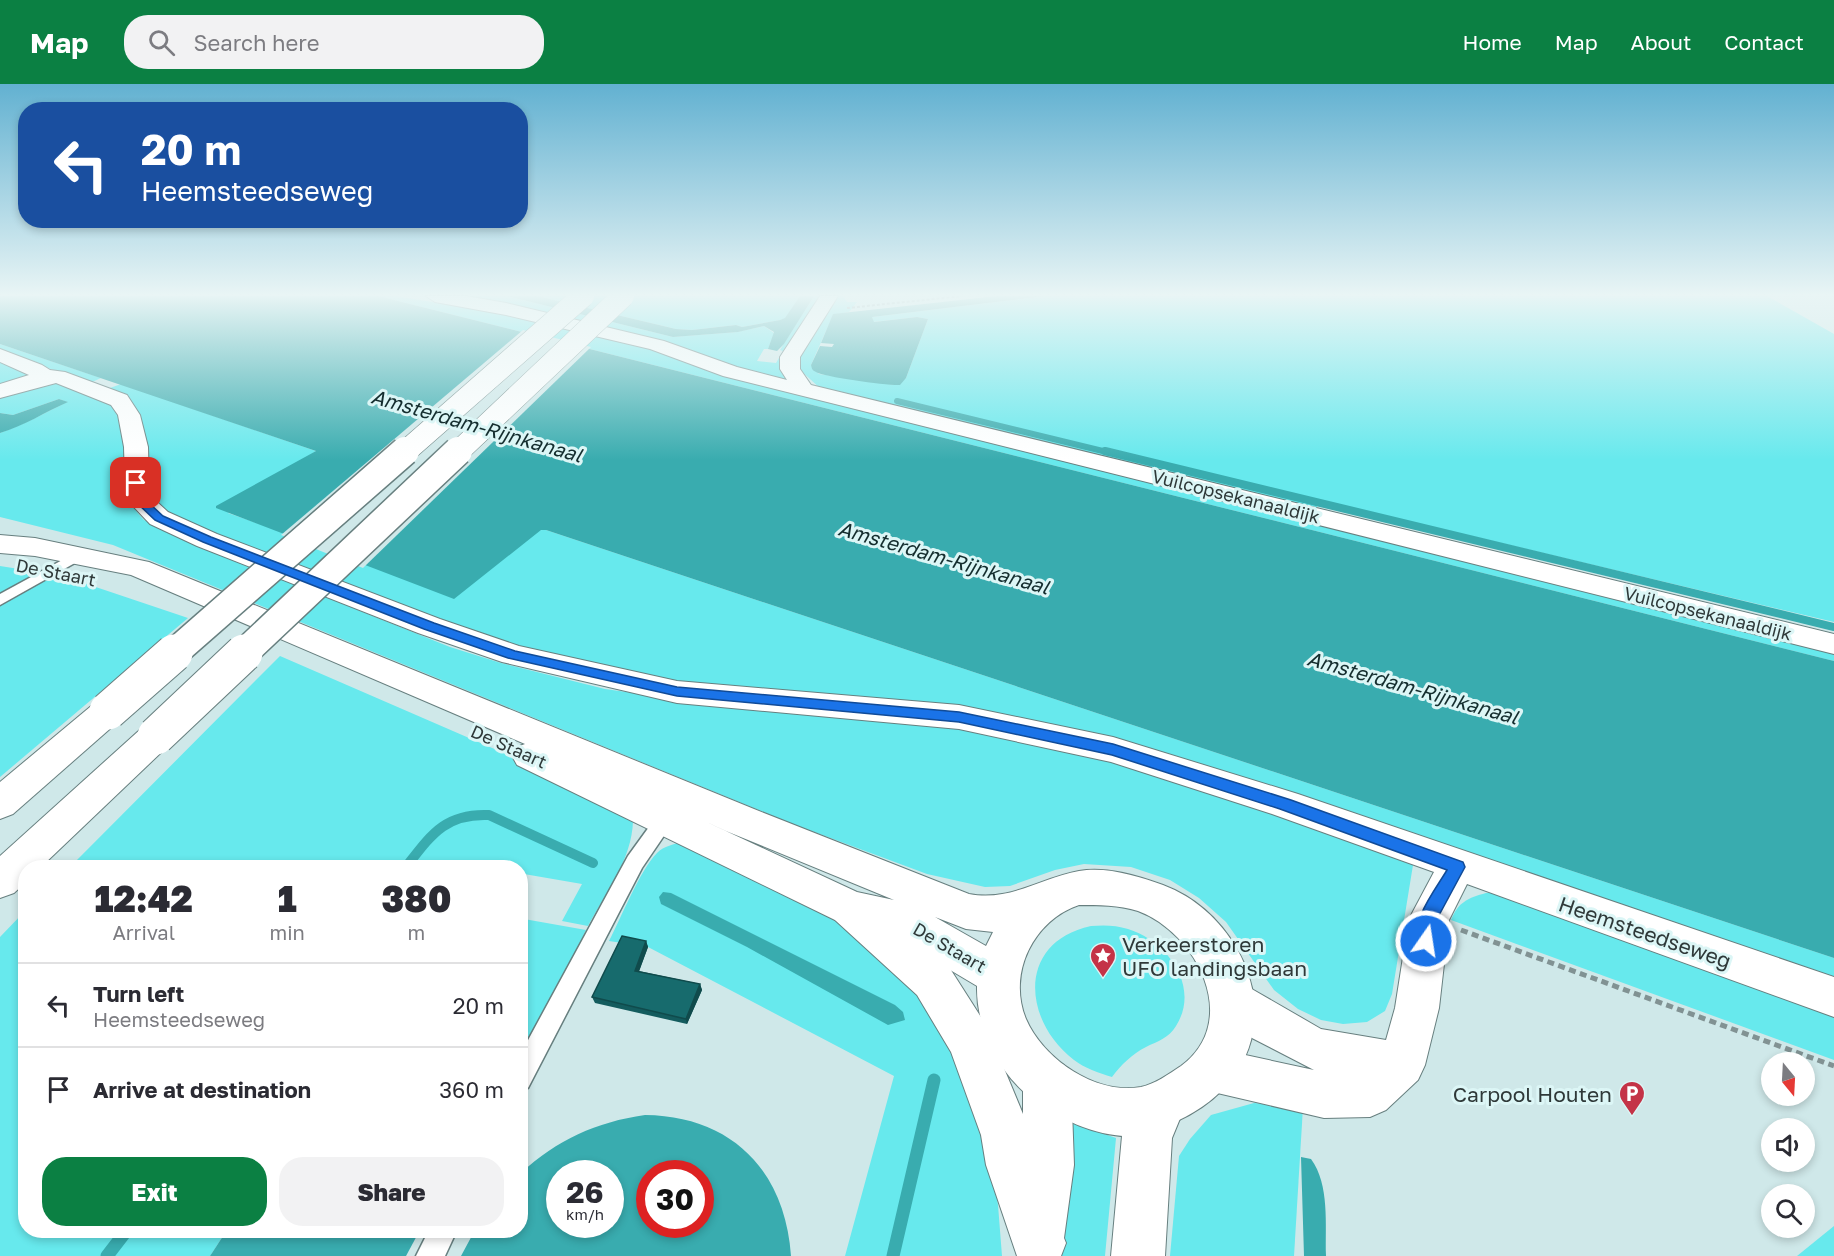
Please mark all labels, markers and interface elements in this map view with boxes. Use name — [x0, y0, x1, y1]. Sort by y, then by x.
search box — [124, 15, 544, 69]
text: Map — [30, 26, 88, 59]
icon: search — [145, 26, 178, 59]
text: Search here — [193, 29, 319, 56]
text: Home — [1462, 29, 1522, 55]
text: Map — [1555, 29, 1598, 55]
text: About — [1631, 29, 1691, 55]
text: Contact — [1724, 29, 1804, 55]
text: 20 m — [141, 124, 241, 174]
icon: left — [42, 126, 120, 204]
text: Heemsteedseweg — [141, 175, 373, 207]
water label: Amsterdam-Rijnkanaal — [369, 383, 586, 468]
pin — [110, 457, 161, 508]
street label: Vuilcopsekanaaldijk — [1150, 464, 1322, 528]
icon: arrive — [119, 466, 152, 499]
water label: Amsterdam-Rijnkanaal — [836, 515, 1053, 600]
street label: De Staart — [14, 553, 98, 591]
street label: Vuilcopsekanaaldijk — [1622, 581, 1794, 645]
water label: Amsterdam-Rijnkanaal — [1305, 645, 1522, 730]
street label: De Staart — [468, 720, 550, 772]
text: 12:42 — [95, 877, 193, 920]
text: 1 — [278, 877, 297, 920]
text: 380 — [381, 877, 451, 920]
street label: Heemsteedseweg — [1555, 890, 1735, 974]
position arrow — [1394, 909, 1458, 973]
street label: De Staart — [910, 917, 990, 977]
text: Arrival — [112, 920, 175, 944]
text: min — [269, 920, 305, 944]
text: m — [408, 920, 425, 944]
place label: Verkeerstoren UFO landingsbaan — [1122, 931, 1307, 981]
place icon: Verkeerstoren UFO landingsbaan — [1088, 941, 1118, 979]
text: Turn left — [93, 980, 184, 1007]
icon: left — [42, 989, 75, 1022]
text: 20 m — [453, 992, 504, 1019]
text: Heemsteedseweg — [93, 1007, 265, 1031]
north arrow — [1761, 1052, 1815, 1106]
map controls — [1761, 1052, 1815, 1238]
icon: arrive — [42, 1073, 75, 1106]
text: Arrive at destination — [93, 1076, 311, 1103]
text: 360 m — [439, 1076, 504, 1103]
parking icon: Carpool Houten — [1617, 1079, 1647, 1117]
place label: Carpool Houten — [1453, 1081, 1612, 1107]
button: sound — [1761, 1118, 1815, 1172]
button: Exit — [42, 1157, 267, 1226]
button: Share — [279, 1157, 504, 1226]
speed limit sign: 30 — [636, 1160, 714, 1238]
text: 26 — [566, 1174, 604, 1210]
button: search — [1761, 1184, 1815, 1238]
text: km/h — [566, 1205, 604, 1223]

